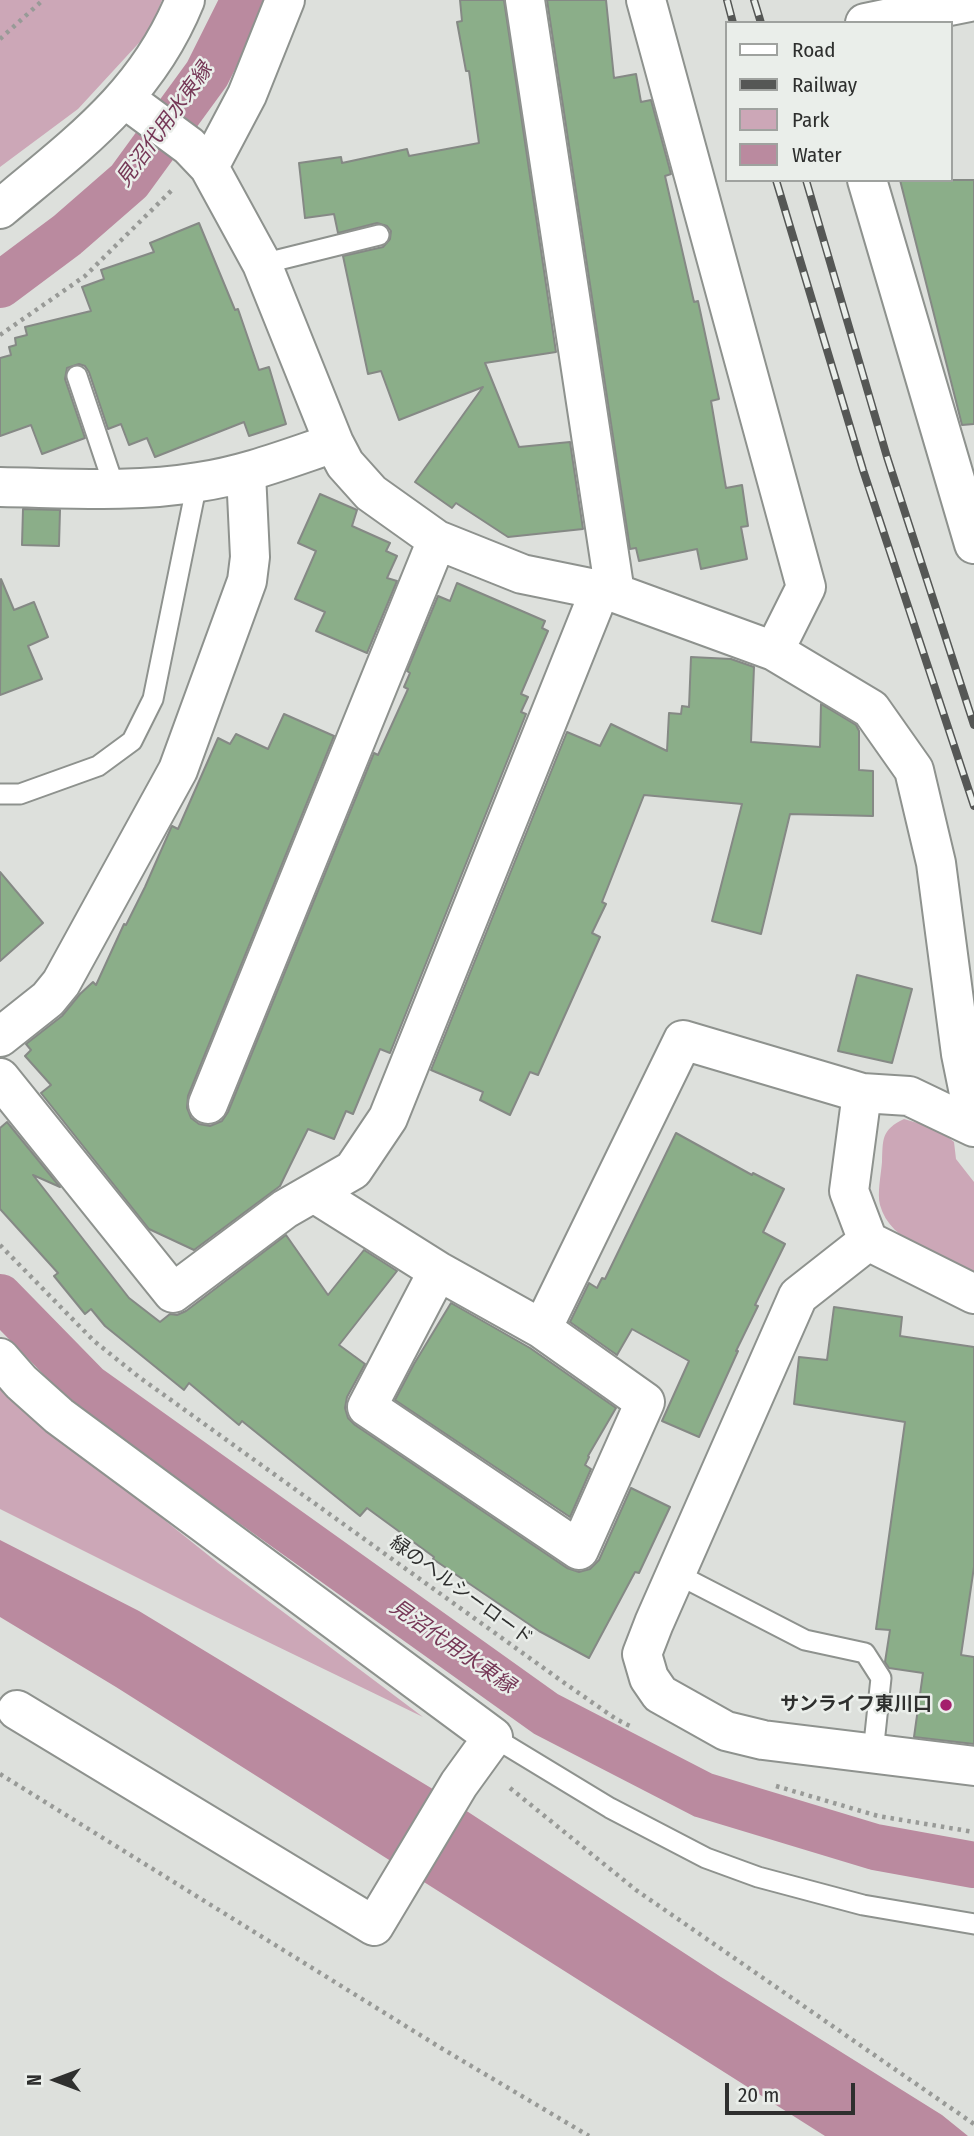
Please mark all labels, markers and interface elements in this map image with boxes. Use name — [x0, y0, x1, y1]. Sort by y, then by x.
legend — [726, 21, 953, 182]
text: Road — [792, 37, 836, 63]
water label: 見沼代用水東縁 — [112, 58, 218, 192]
text: Railway — [792, 72, 857, 98]
text: Park — [792, 107, 829, 133]
text: Water — [792, 142, 842, 168]
street label: 緑のヘルシーロード — [385, 1532, 537, 1650]
water label: 見沼代用水東縁 — [385, 1595, 519, 1699]
place label: サンライフ東川口 — [780, 1694, 932, 1716]
marker: サンライフ東川口 — [938, 1697, 954, 1713]
north arrow — [21, 2045, 91, 2115]
scale bar — [729, 2070, 858, 2114]
text: N — [23, 2074, 46, 2086]
text: 20 m — [738, 2082, 779, 2108]

